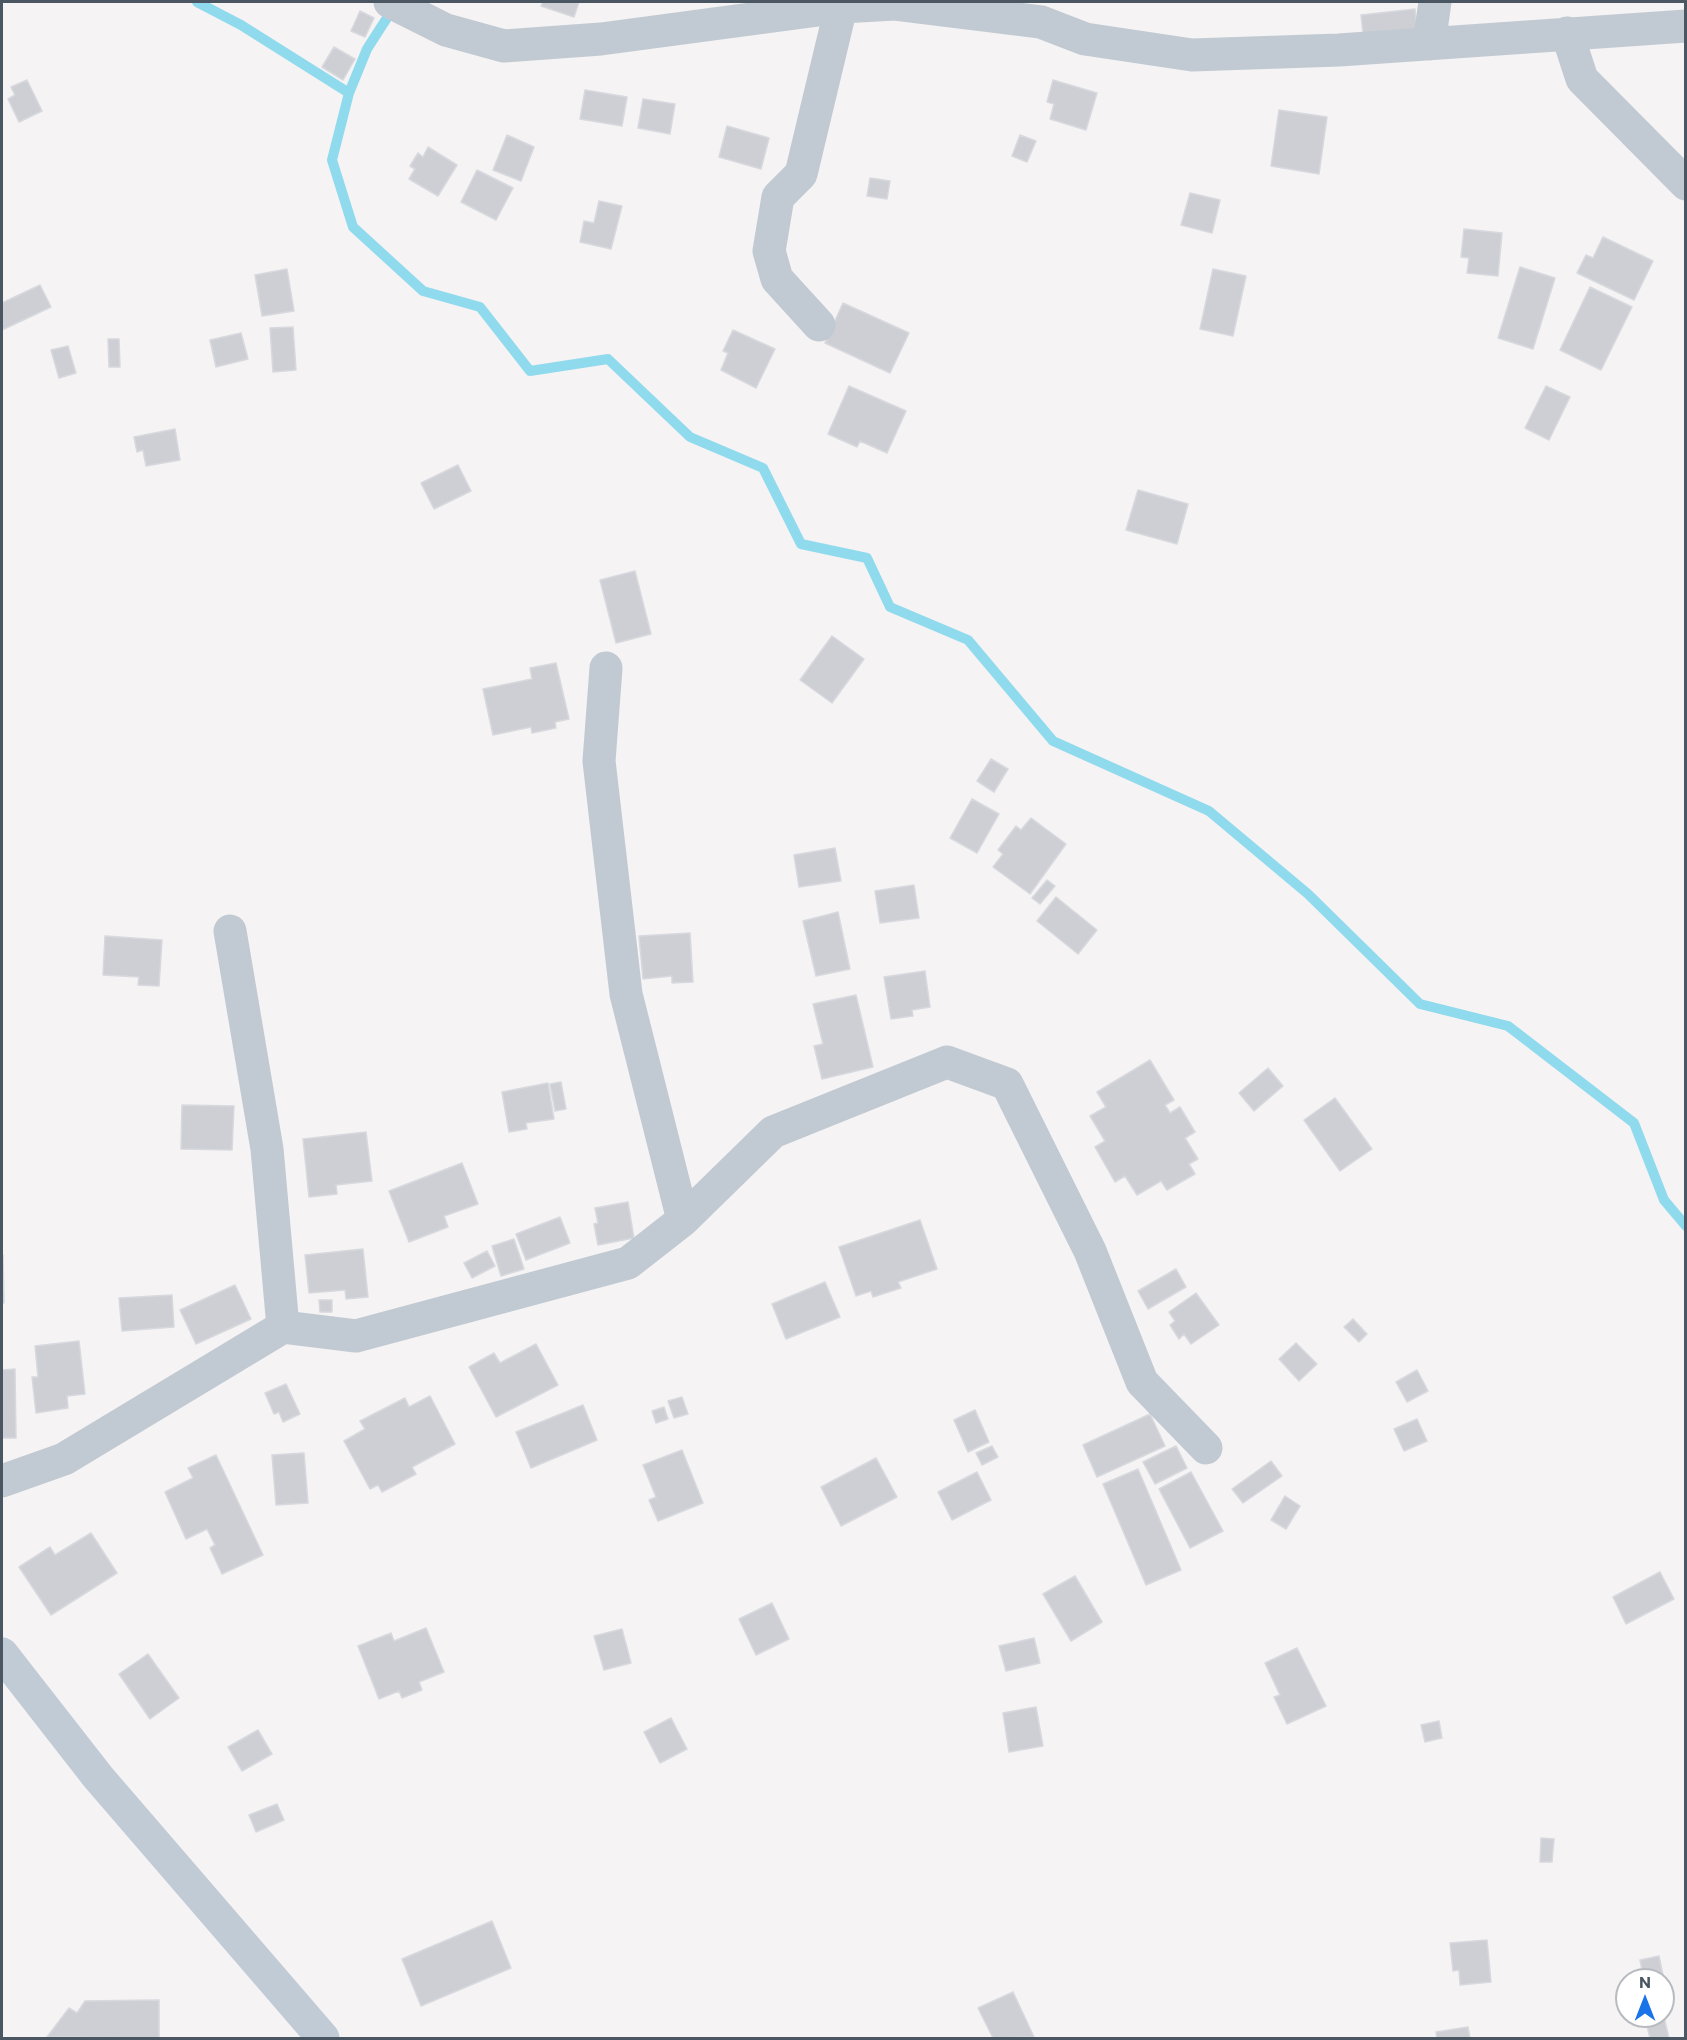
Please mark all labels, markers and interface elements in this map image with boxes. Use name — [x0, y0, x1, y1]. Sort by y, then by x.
north arrow — [1615, 1968, 1675, 2028]
text: N — [1639, 1972, 1651, 1991]

